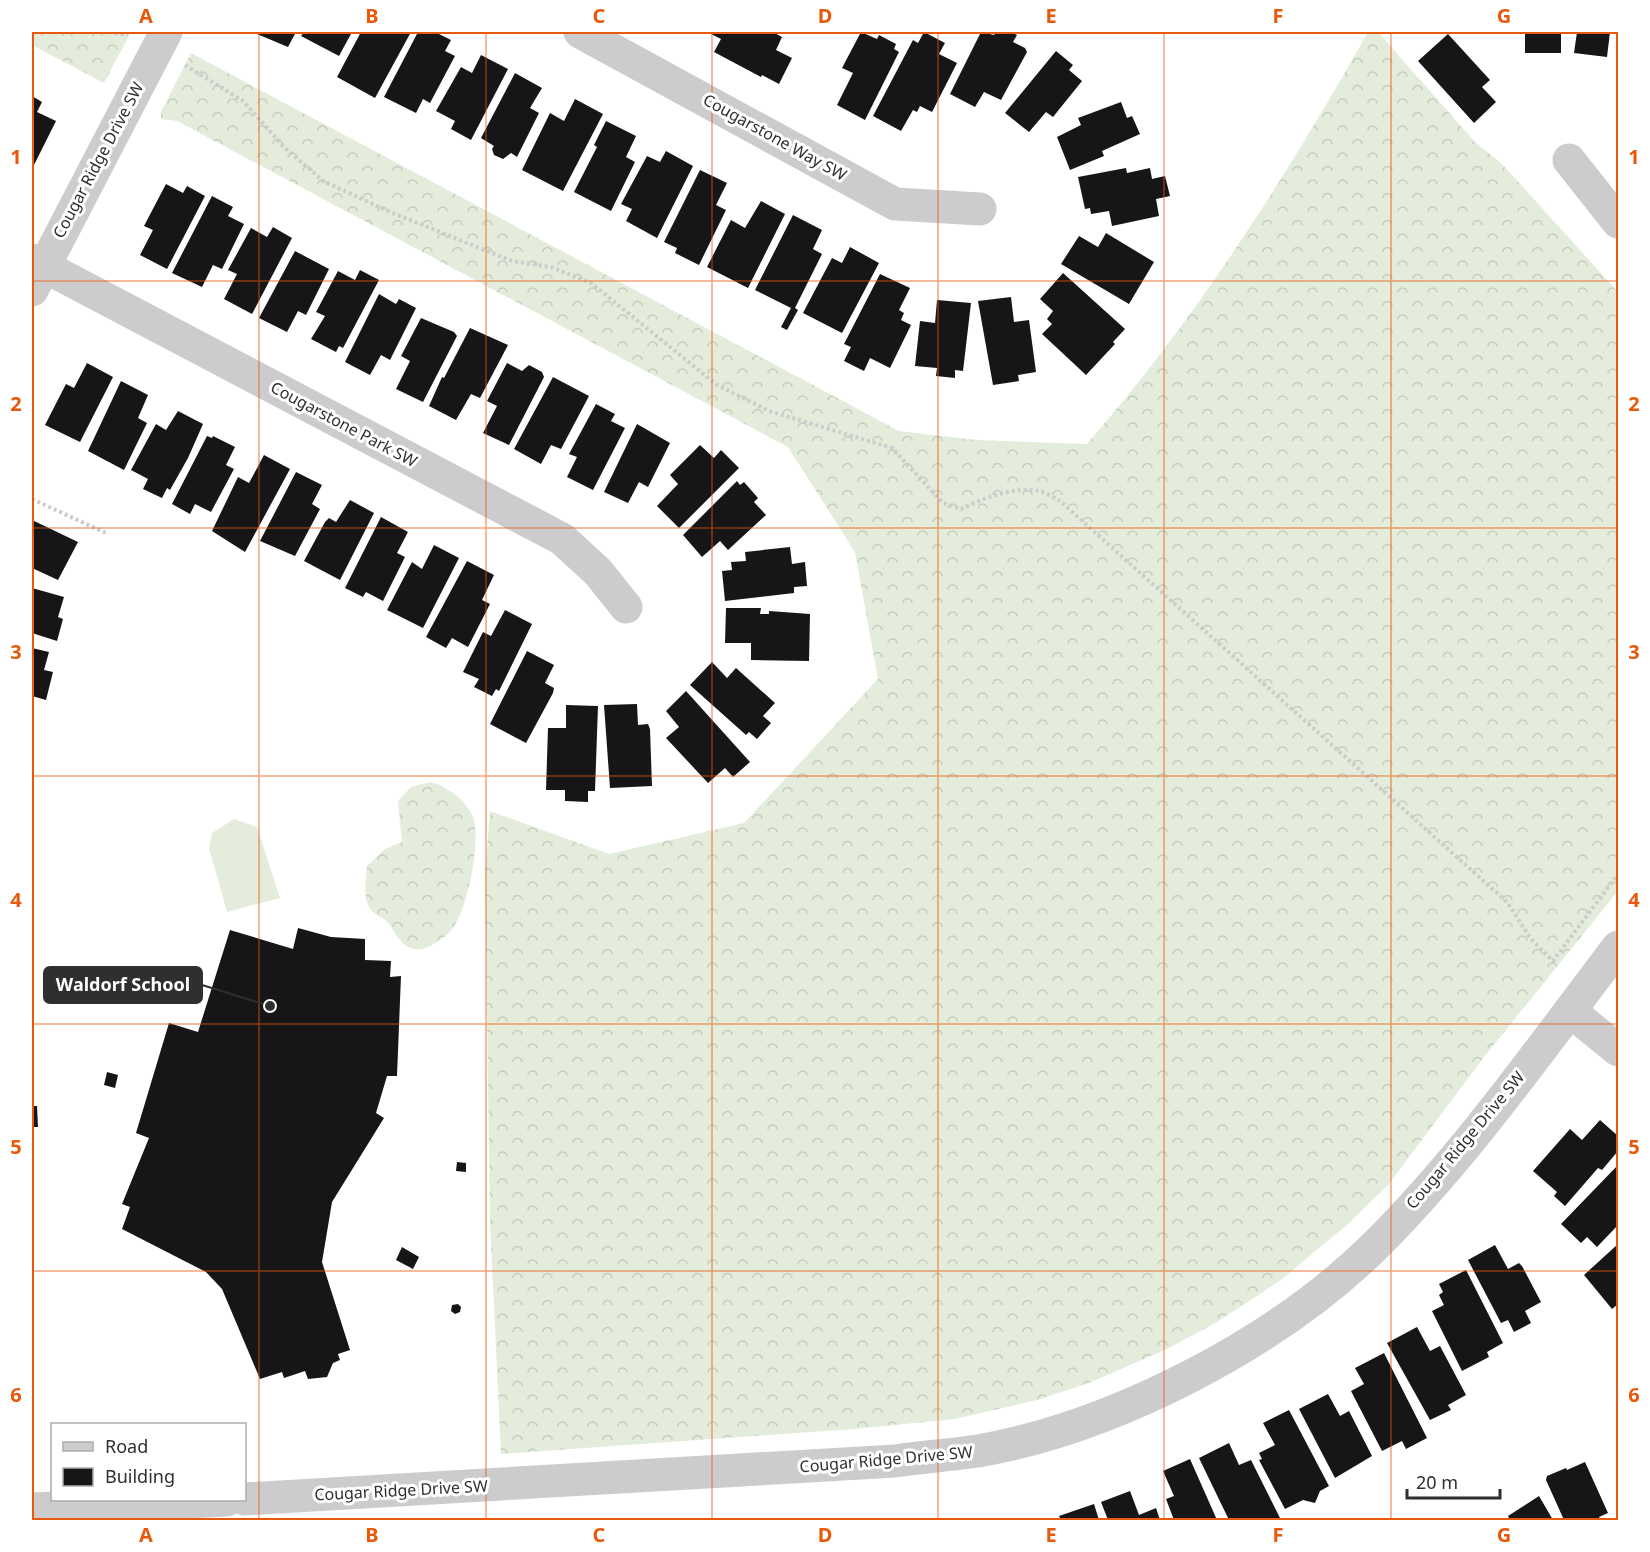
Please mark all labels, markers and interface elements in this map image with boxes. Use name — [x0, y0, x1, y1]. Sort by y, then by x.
text: A — [139, 2, 153, 29]
text: B — [365, 2, 379, 29]
text: C — [593, 2, 606, 29]
text: D — [818, 2, 832, 29]
text: E — [1045, 2, 1057, 29]
text: F — [1273, 2, 1283, 29]
text: G — [1497, 2, 1511, 29]
street label: Cougar Ridge Drive SW — [48, 78, 149, 242]
street label: Cougarstone Way SW — [699, 88, 851, 186]
text: 1 — [10, 143, 22, 170]
text: 1 — [1628, 143, 1640, 170]
street label: Cougarstone Park SW — [267, 376, 421, 472]
text: 2 — [10, 390, 22, 417]
text: 2 — [1628, 390, 1640, 417]
text: 3 — [10, 638, 22, 665]
text: 3 — [1628, 638, 1640, 665]
text: 4 — [10, 886, 22, 913]
text: 4 — [1628, 886, 1640, 913]
callout: Waldorf School — [44, 967, 202, 1003]
text: Waldorf School — [56, 972, 190, 996]
street label: Cougar Ridge Drive SW — [1401, 1066, 1529, 1214]
text: 5 — [10, 1133, 22, 1160]
text: 5 — [1628, 1133, 1640, 1160]
text: 6 — [10, 1381, 22, 1408]
text: 6 — [1628, 1381, 1640, 1408]
legend — [51, 1423, 246, 1501]
text: Road — [105, 1434, 148, 1458]
street label: Cougar Ridge Drive SW — [799, 1440, 974, 1478]
scale bar — [1407, 1462, 1500, 1500]
text: Building — [105, 1464, 175, 1488]
text: 20 m — [1416, 1470, 1458, 1494]
street label: Cougar Ridge Drive SW — [314, 1474, 488, 1506]
text: A — [139, 1521, 153, 1548]
text: B — [365, 1521, 379, 1548]
text: C — [593, 1521, 606, 1548]
text: D — [818, 1521, 832, 1548]
text: E — [1045, 1521, 1057, 1548]
text: F — [1273, 1521, 1283, 1548]
text: G — [1497, 1521, 1511, 1548]

